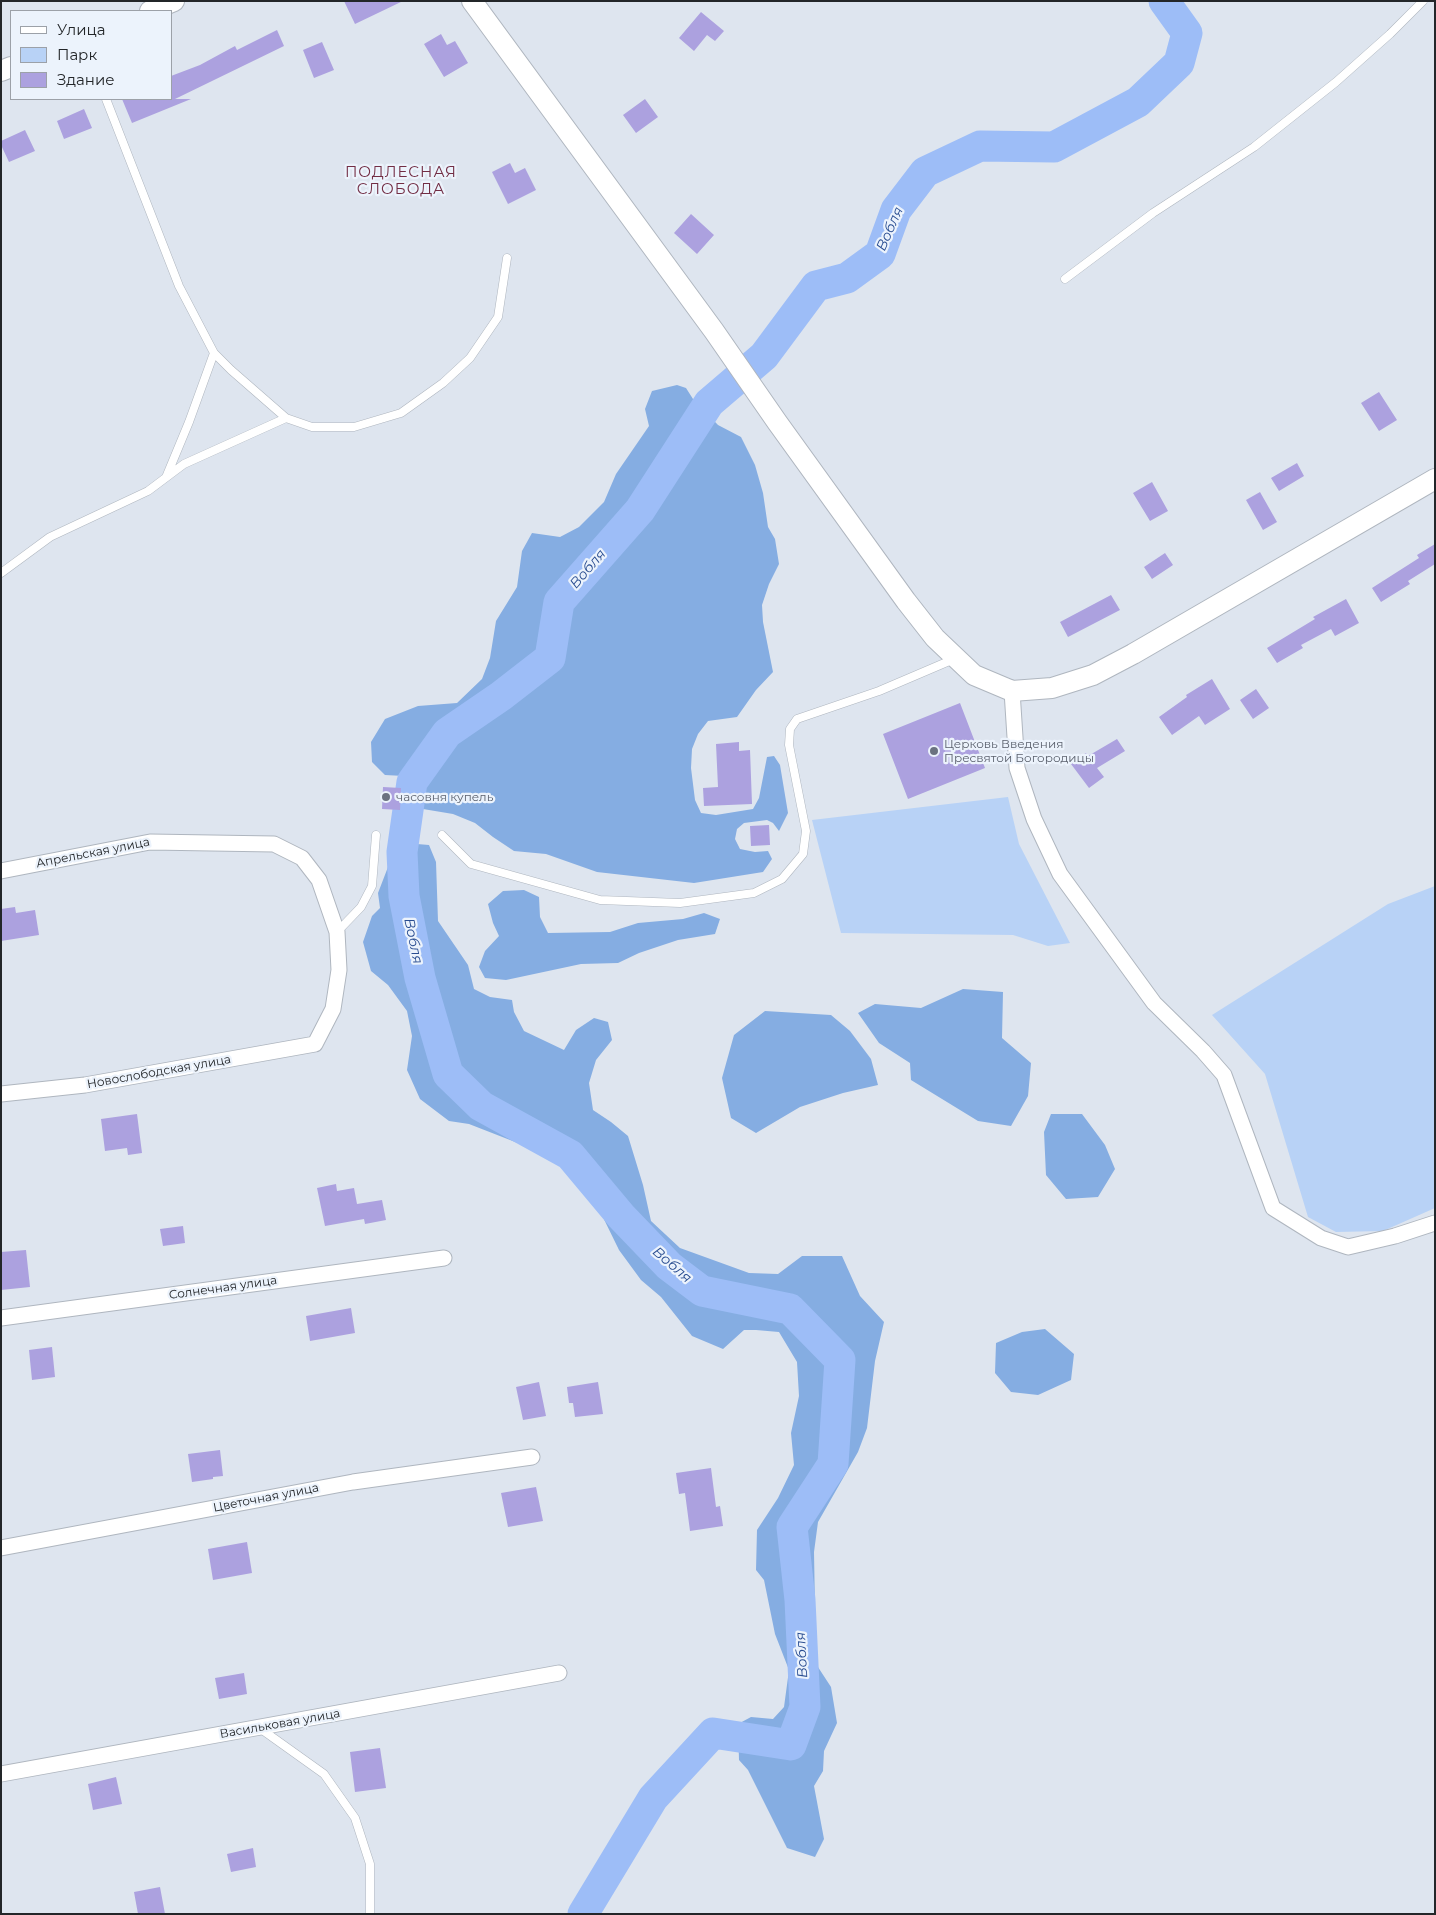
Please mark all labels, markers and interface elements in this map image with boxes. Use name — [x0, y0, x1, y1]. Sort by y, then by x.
legend — [10, 10, 172, 100]
text: Улица — [57, 20, 105, 39]
text: Парк — [57, 45, 97, 64]
text: Здание — [57, 70, 115, 89]
district label: ПОДЛЕСНАЯ СЛОБОДА — [344, 164, 458, 199]
water label: Вобля — [873, 204, 907, 254]
water label: Вобля — [567, 546, 609, 592]
place label: Церковь Введения Пресвятой Богородицы — [944, 737, 1094, 765]
marker: Церковь Введения Пресвятой Богородицы — [928, 745, 940, 757]
place label: часовня купель — [396, 790, 493, 804]
marker: часовня купель — [380, 791, 392, 803]
street label: Апрельская улица — [35, 835, 151, 871]
water label: Вобля — [400, 917, 426, 965]
street label: Новослободская улица — [86, 1052, 232, 1092]
water label: Вобля — [649, 1244, 695, 1286]
street label: Солнечная улица — [168, 1273, 278, 1303]
street label: Цветочная улица — [212, 1481, 320, 1515]
water label: Вобля — [792, 1632, 812, 1678]
street label: Васильковая улица — [219, 1706, 341, 1742]

